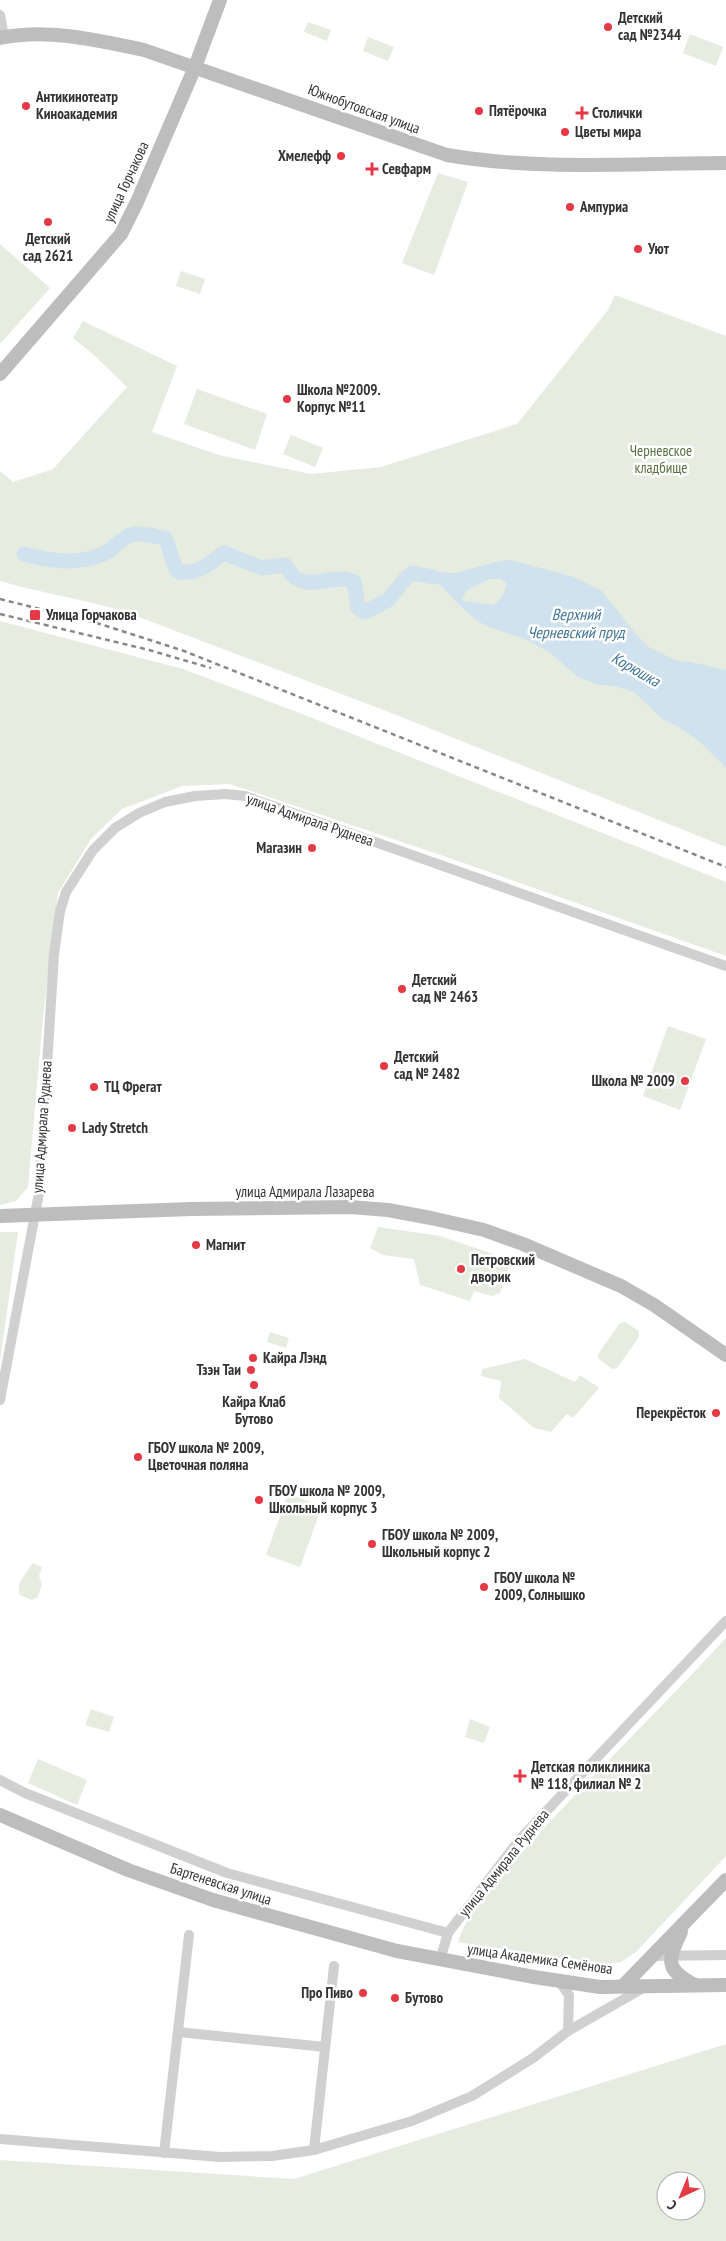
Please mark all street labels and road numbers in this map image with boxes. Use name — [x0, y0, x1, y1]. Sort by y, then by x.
street label: Южнобутовская улица — [306, 79, 423, 138]
street label: улица Горчакова — [99, 138, 153, 225]
street label: улица Адмирала Руднева — [244, 789, 376, 850]
street label: улица Адмирала Руднева — [27, 1060, 56, 1194]
street label: улица Адмирала Лазарева — [236, 1182, 374, 1201]
street label: улица Адмирала Руднева — [454, 1805, 553, 1920]
street label: Бартеневская улица — [168, 1858, 274, 1909]
street label: улица Академика Семёнова — [466, 1939, 614, 1978]

